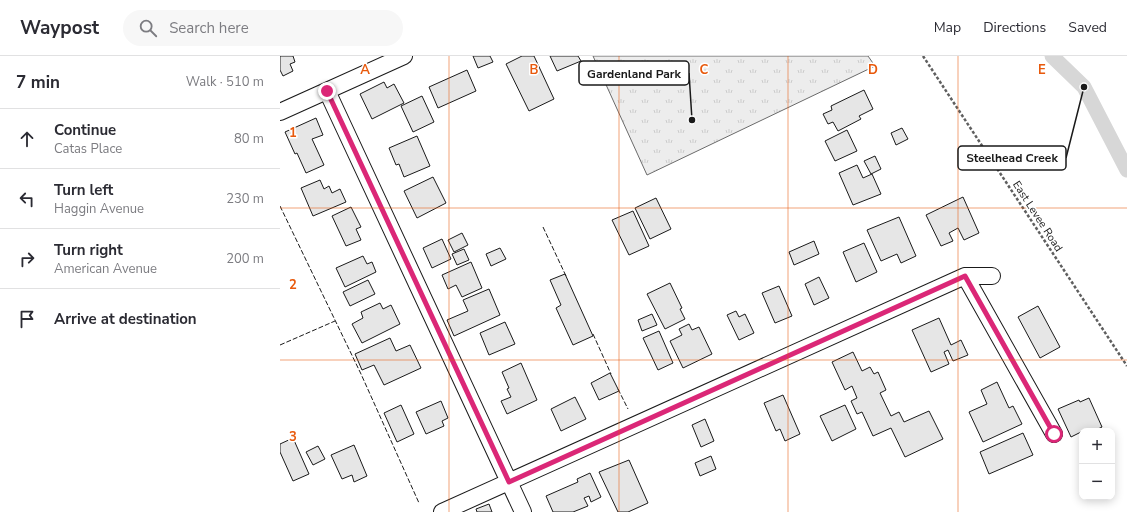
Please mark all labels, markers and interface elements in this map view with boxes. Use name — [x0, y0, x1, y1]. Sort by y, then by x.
search box — [123, 10, 403, 46]
text: Waypost — [20, 15, 99, 41]
icon: search — [137, 17, 159, 39]
text: Search here — [169, 18, 249, 38]
text: Map — [934, 18, 961, 37]
text: Directions — [983, 18, 1046, 37]
text: Saved — [1068, 18, 1107, 37]
text: A — [360, 61, 370, 79]
text: B — [530, 61, 539, 79]
callout: Gardenland Park — [579, 61, 689, 85]
text: C — [700, 61, 709, 79]
text: D — [868, 61, 878, 79]
text: E — [1038, 61, 1046, 79]
text: Gardenland Park — [587, 66, 681, 82]
text: 7 min — [16, 71, 60, 94]
text: Walk · 510 m — [186, 73, 264, 91]
route end — [318, 82, 336, 100]
text: Continue — [54, 120, 116, 140]
text: 1 — [289, 124, 297, 142]
icon: ahead — [16, 128, 38, 150]
text: 80 m — [234, 130, 264, 148]
text: Catas Place — [54, 140, 122, 158]
callout: Steelhead Creek — [958, 146, 1066, 170]
text: Steelhead Creek — [966, 150, 1058, 166]
street label: East Levee Road — [1009, 178, 1066, 255]
text: Turn left — [54, 180, 113, 200]
icon: left — [16, 188, 38, 210]
text: 230 m — [226, 190, 264, 208]
text: Haggin Avenue — [54, 200, 144, 218]
text: Turn right — [54, 240, 123, 260]
icon: right — [16, 248, 38, 270]
text: 200 m — [226, 250, 264, 268]
text: American Avenue — [54, 260, 157, 278]
text: 2 — [289, 276, 297, 294]
icon: arrive — [16, 308, 38, 330]
text: Arrive at destination — [54, 309, 197, 329]
route start — [1045, 425, 1063, 443]
text: 3 — [289, 428, 297, 446]
map controls — [1079, 428, 1115, 500]
button: + — [1079, 428, 1115, 464]
button: − — [1079, 464, 1115, 500]

